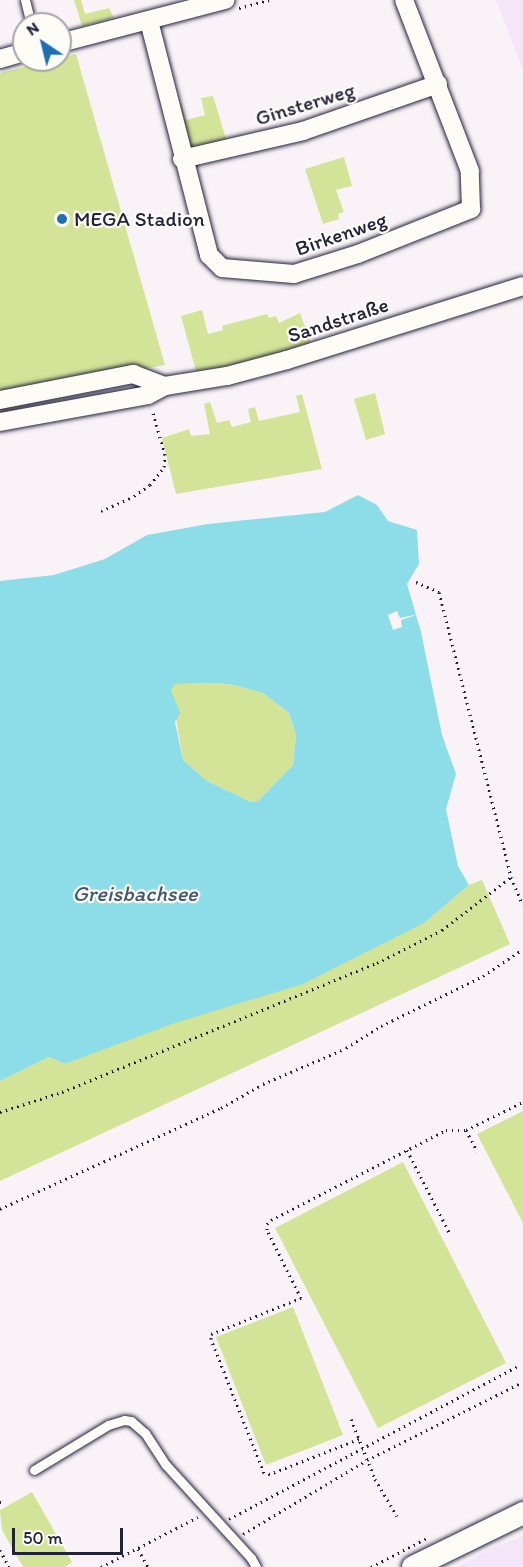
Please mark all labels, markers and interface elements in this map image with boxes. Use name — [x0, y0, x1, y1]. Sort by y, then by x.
north arrow — [12, 12, 72, 72]
text: N — [23, 18, 42, 39]
street label: Ginsterweg — [252, 77, 358, 131]
place label: MEGA Stadion — [74, 206, 205, 232]
street label: Birkenweg — [292, 207, 390, 261]
marker: MEGA Stadion — [55, 212, 69, 226]
street label: Sandstraße — [284, 292, 392, 348]
water label: Greisbachsee — [72, 881, 198, 907]
scale bar — [15, 1516, 126, 1554]
text: 50 m — [23, 1527, 63, 1549]

